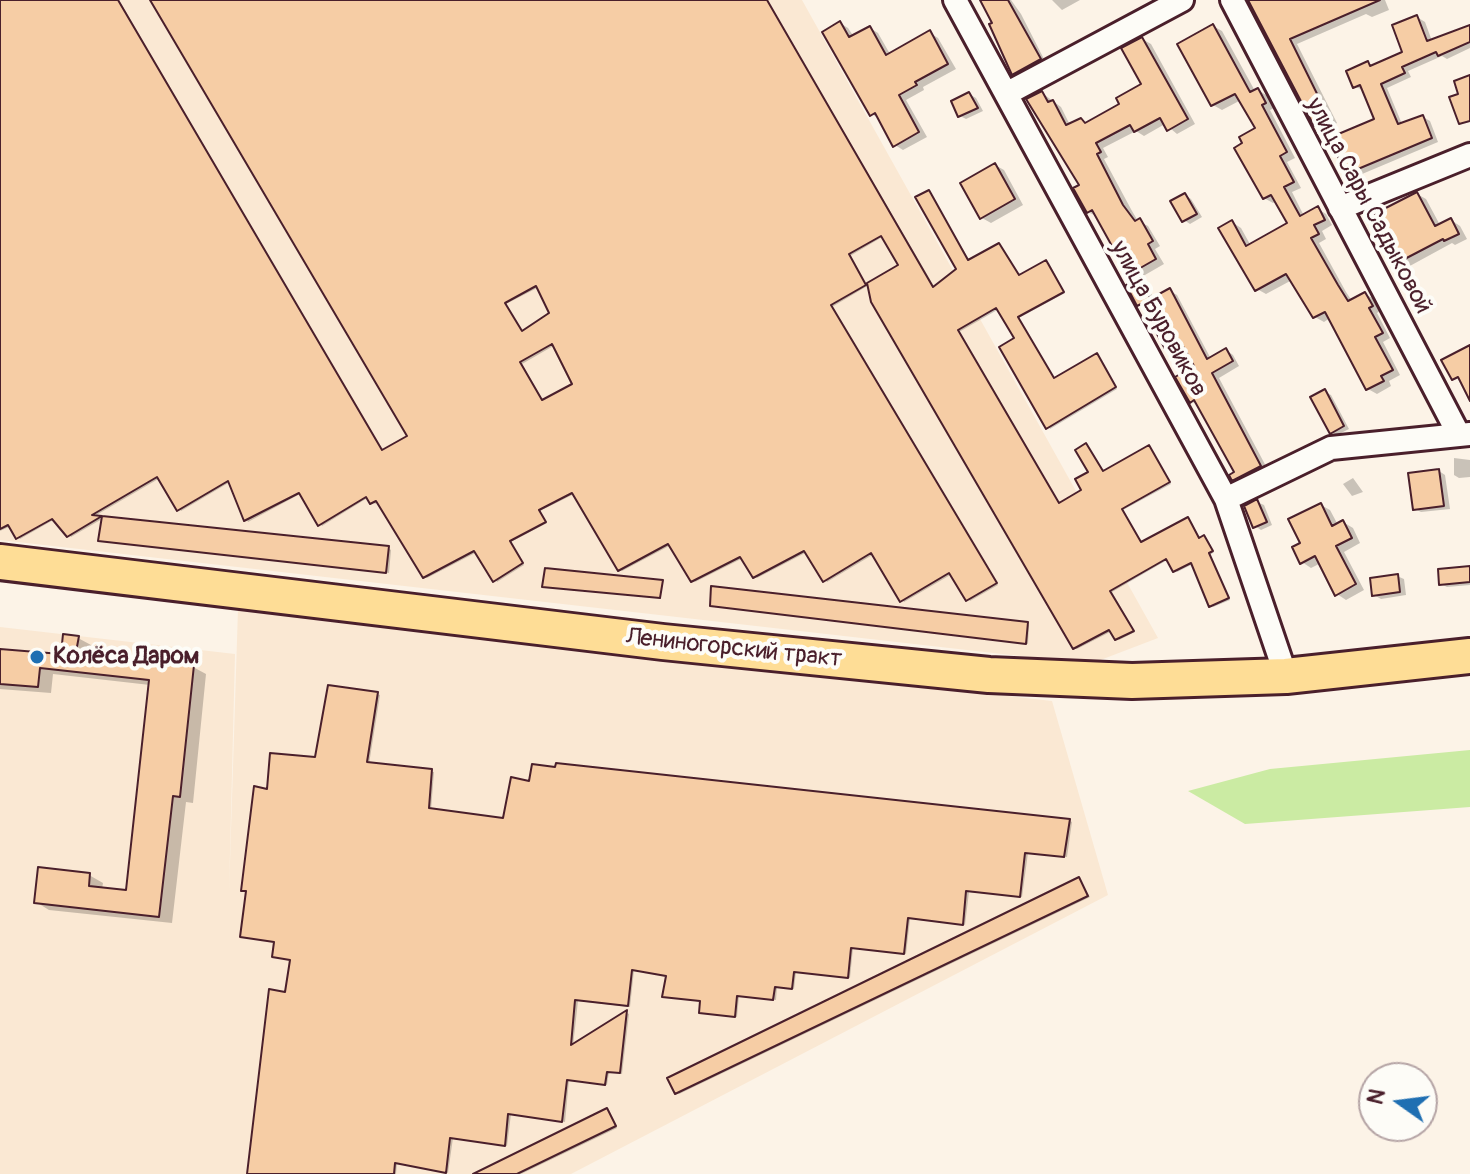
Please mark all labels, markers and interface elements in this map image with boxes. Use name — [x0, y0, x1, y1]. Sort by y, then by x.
street label: улица Сары Садыковой — [1299, 93, 1437, 319]
street label: улица Буровиков — [1103, 236, 1213, 402]
street label: Лениногорский тракт — [625, 623, 843, 675]
place label: Колёса Даром — [53, 643, 199, 671]
marker: Колёса Даром — [28, 648, 46, 666]
north arrow — [1358, 1062, 1438, 1142]
text: N — [1361, 1086, 1392, 1107]

